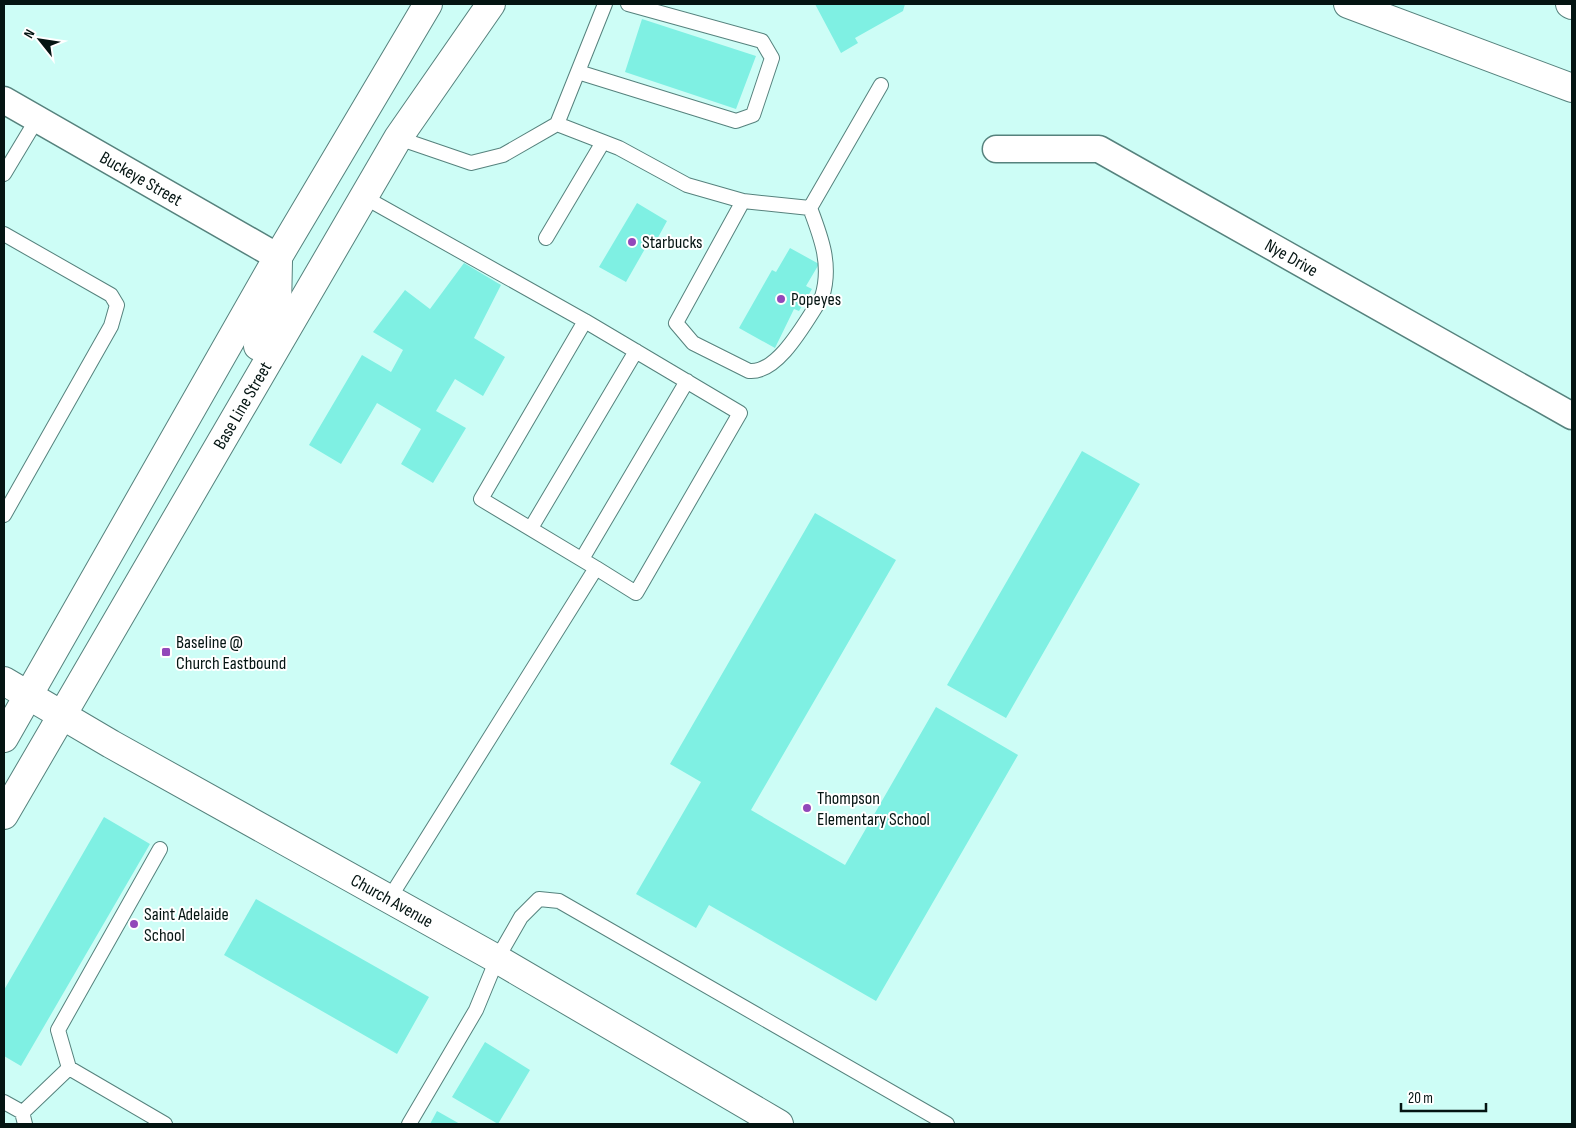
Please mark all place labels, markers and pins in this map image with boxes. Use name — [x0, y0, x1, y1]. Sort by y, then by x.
place label: Starbucks — [642, 232, 702, 253]
marker: Starbucks — [626, 236, 638, 248]
place label: Popeyes — [791, 289, 841, 310]
marker: Popeyes — [775, 293, 787, 305]
place label: Baseline @ Church Eastbound — [176, 632, 286, 674]
marker: Baseline @ Church Eastbound — [160, 646, 172, 658]
place label: Thompson Elementary School — [817, 788, 930, 830]
marker: Thompson Elementary School — [801, 802, 813, 814]
place label: Saint Adelaide School — [144, 904, 229, 946]
marker: Saint Adelaide School — [128, 918, 140, 930]

